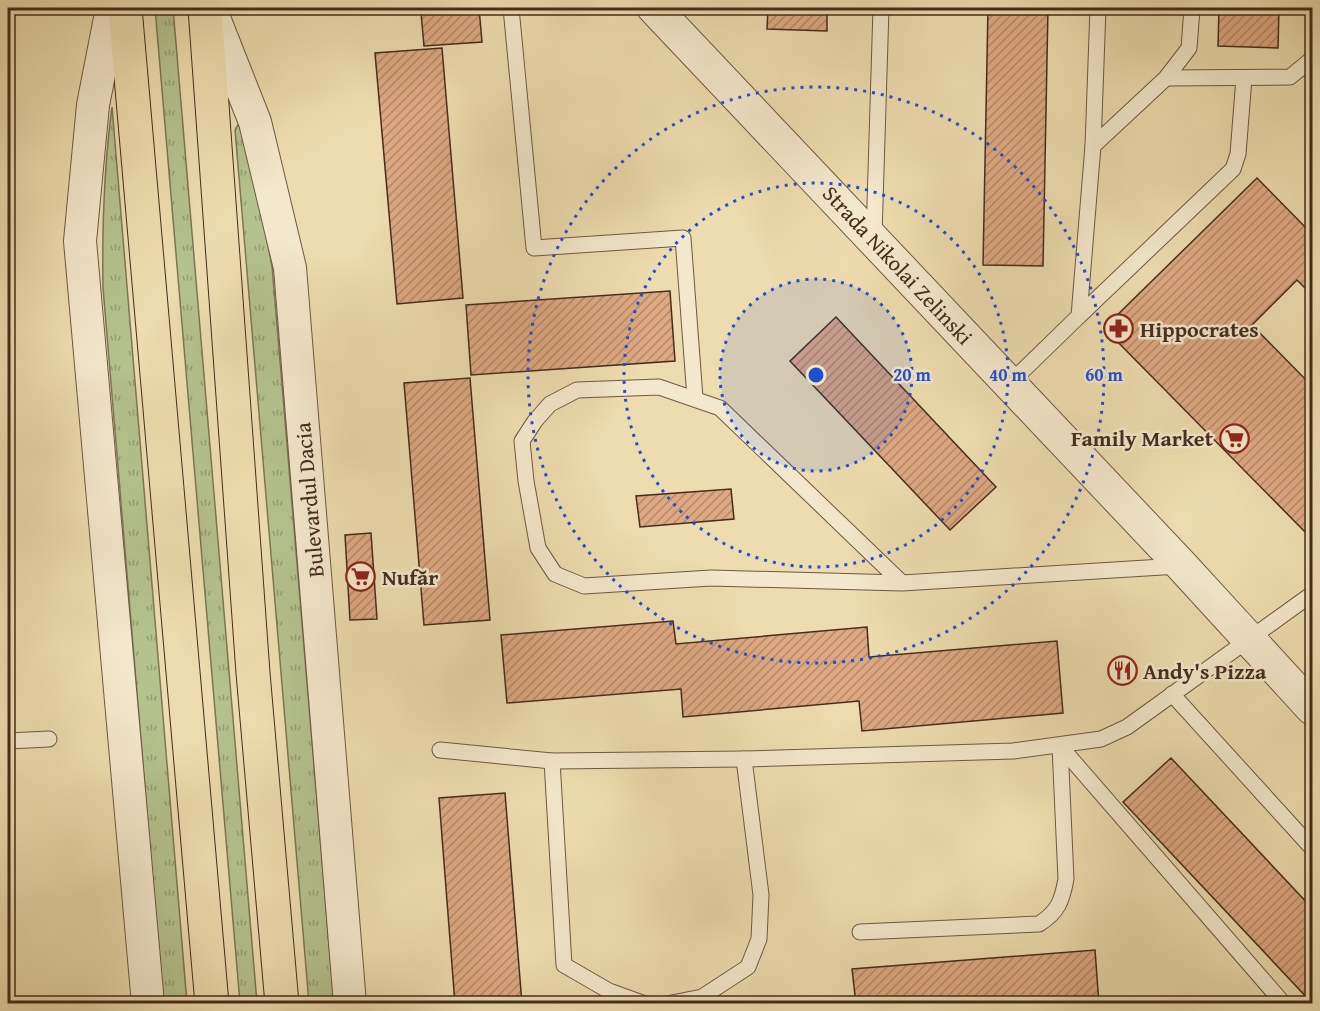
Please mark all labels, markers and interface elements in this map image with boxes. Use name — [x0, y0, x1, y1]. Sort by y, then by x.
street label: Strada Nikolai Zelinski — [815, 178, 981, 352]
pharmacy icon: Hippocrates — [1103, 313, 1135, 345]
place label: Hippocrates — [1140, 313, 1259, 345]
text: 20 m — [893, 361, 932, 388]
text: 40 m — [989, 361, 1028, 388]
text: 60 m — [1085, 361, 1124, 388]
centre of rings — [806, 365, 826, 385]
street label: Bulevardul Dacia — [286, 421, 332, 579]
place label: Family Market — [1071, 422, 1214, 454]
supermarket icon: Family Market — [1218, 422, 1250, 454]
supermarket icon: Nufăr — [345, 561, 377, 593]
place label: Nufăr — [382, 561, 438, 593]
restaurant icon: Andy's Pizza — [1106, 655, 1138, 687]
place label: Andy's Pizza — [1143, 655, 1267, 687]

